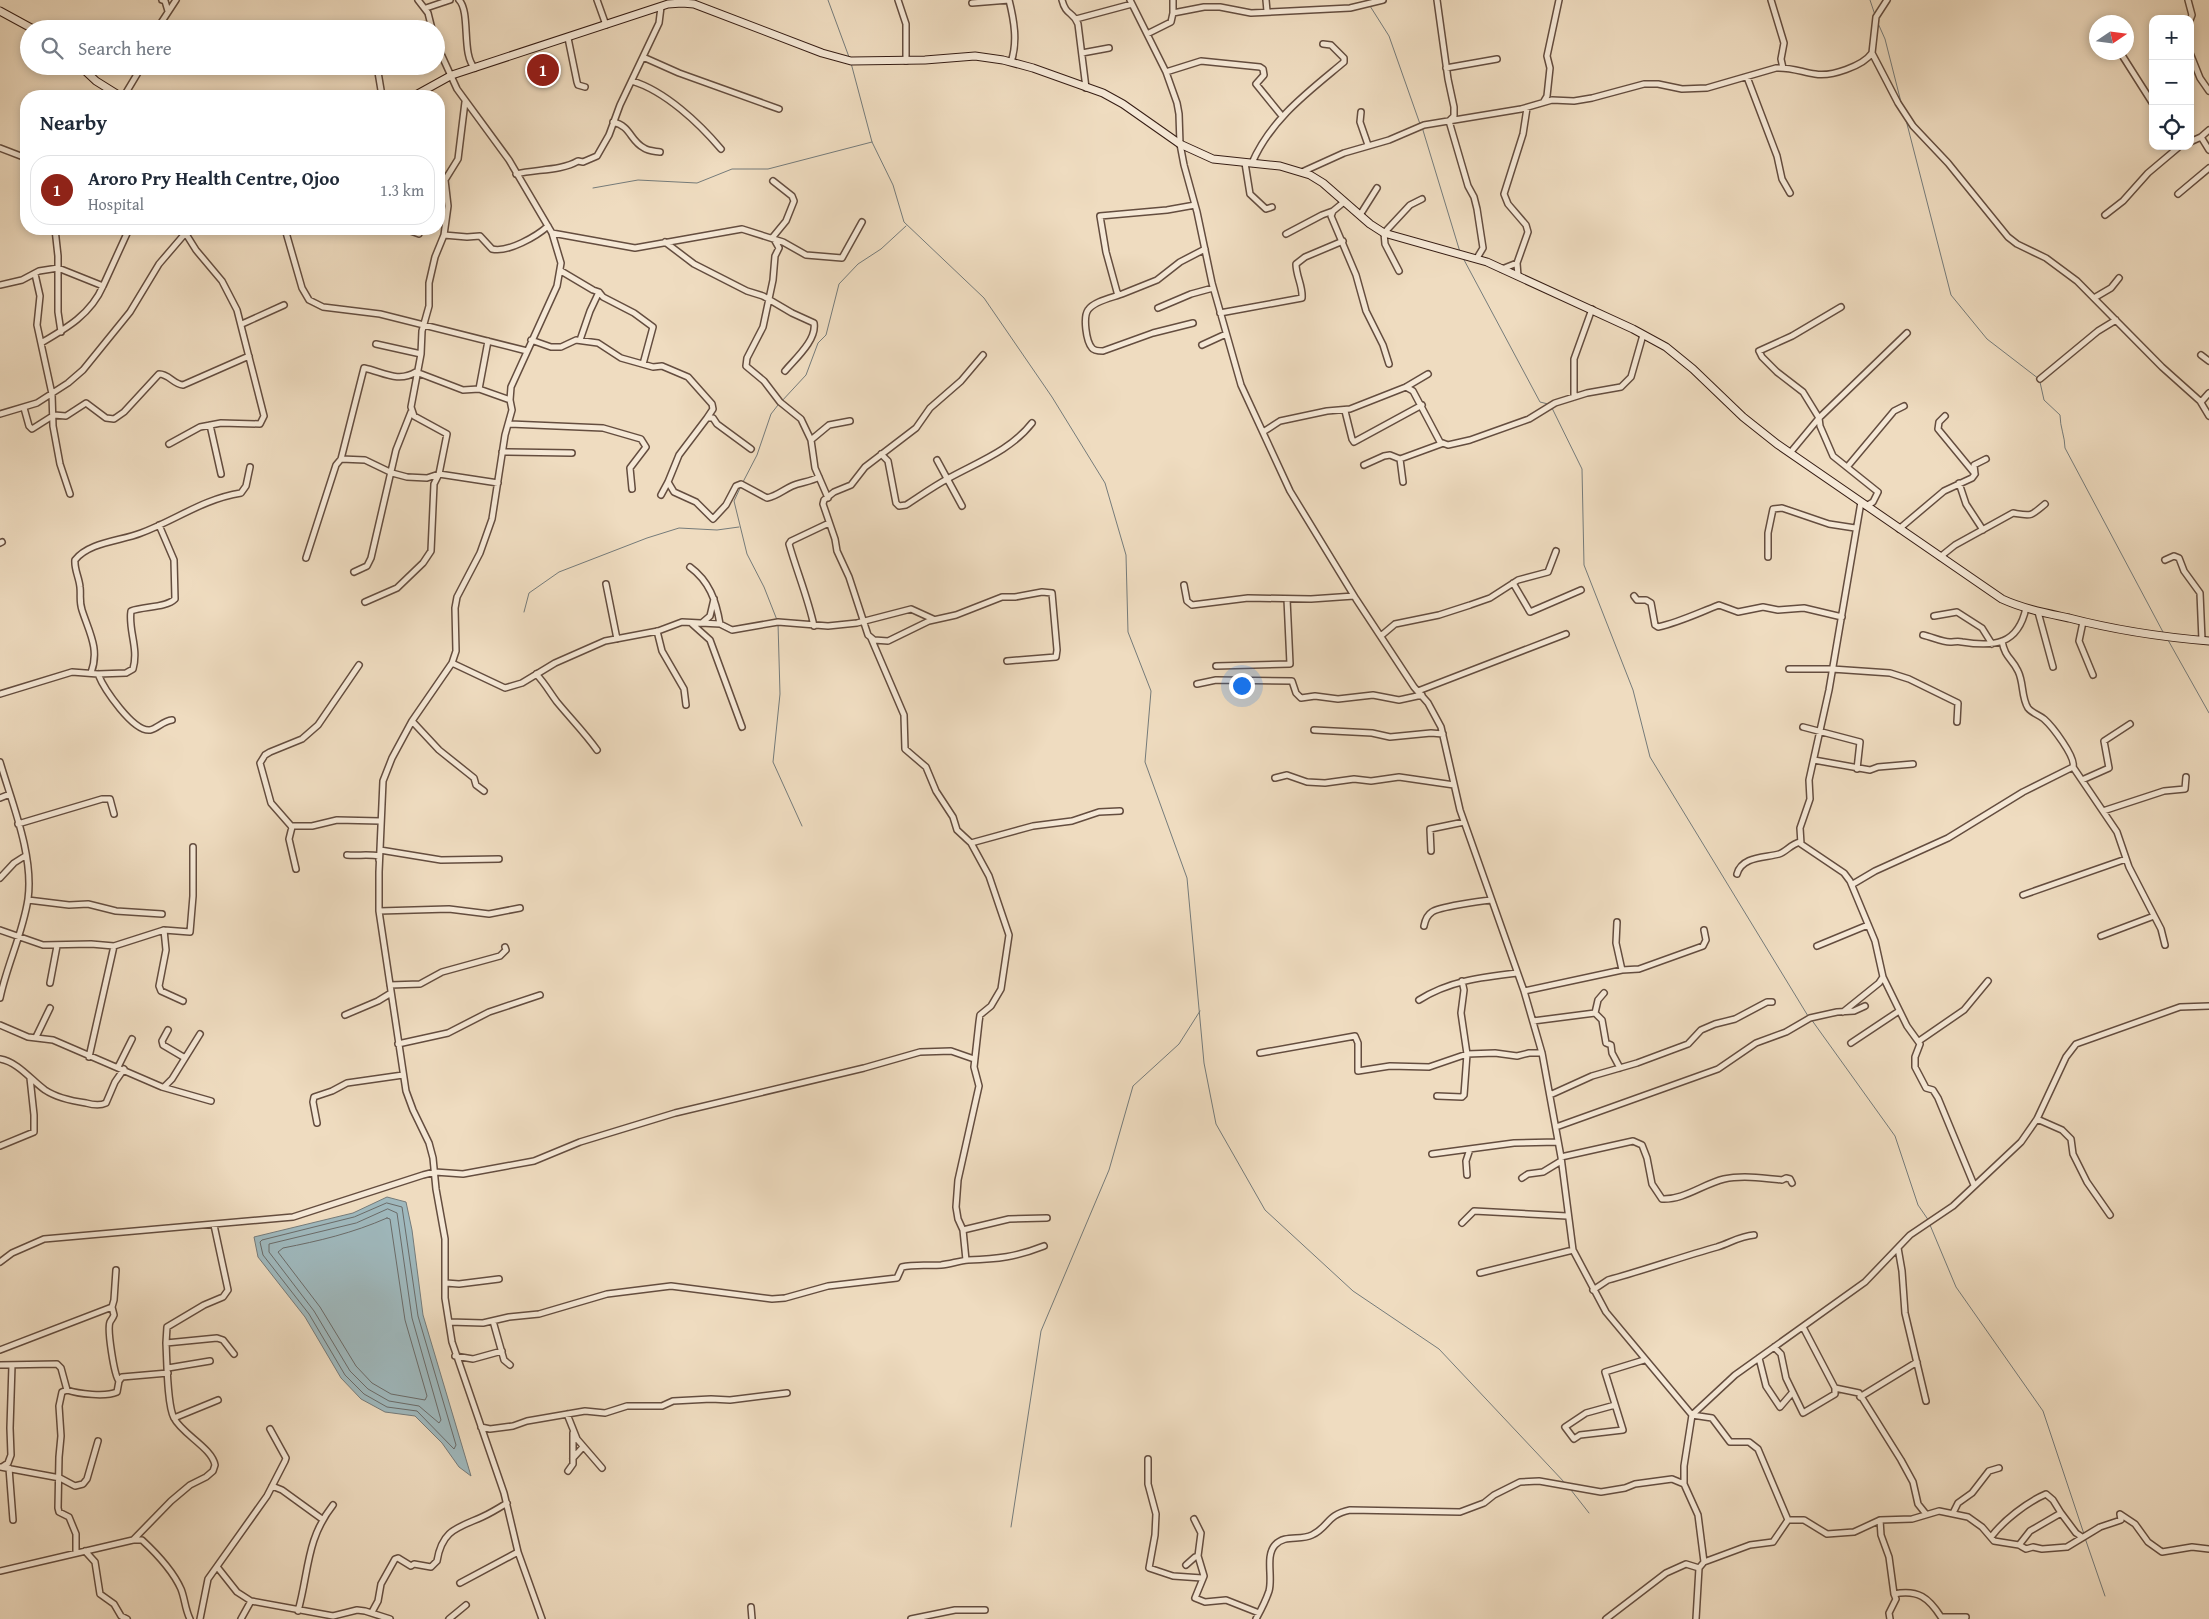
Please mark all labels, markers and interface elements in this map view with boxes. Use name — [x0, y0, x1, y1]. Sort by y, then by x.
north arrow — [2089, 15, 2134, 60]
map controls — [2149, 15, 2194, 150]
button: + — [2149, 15, 2194, 60]
search box — [20, 20, 445, 75]
icon: search — [38, 34, 66, 62]
text: Search here — [78, 34, 172, 62]
pin: 1 — [527, 51, 559, 89]
button: − — [2149, 60, 2194, 105]
button: locate — [2149, 105, 2194, 150]
text: Nearby — [40, 107, 107, 138]
text: Aroro Pry Health Centre, Ojoo — [88, 164, 340, 192]
text: 1 — [53, 178, 61, 202]
text: 1.3 km — [380, 178, 424, 202]
text: Hospital — [88, 192, 144, 216]
your location — [1229, 673, 1255, 699]

